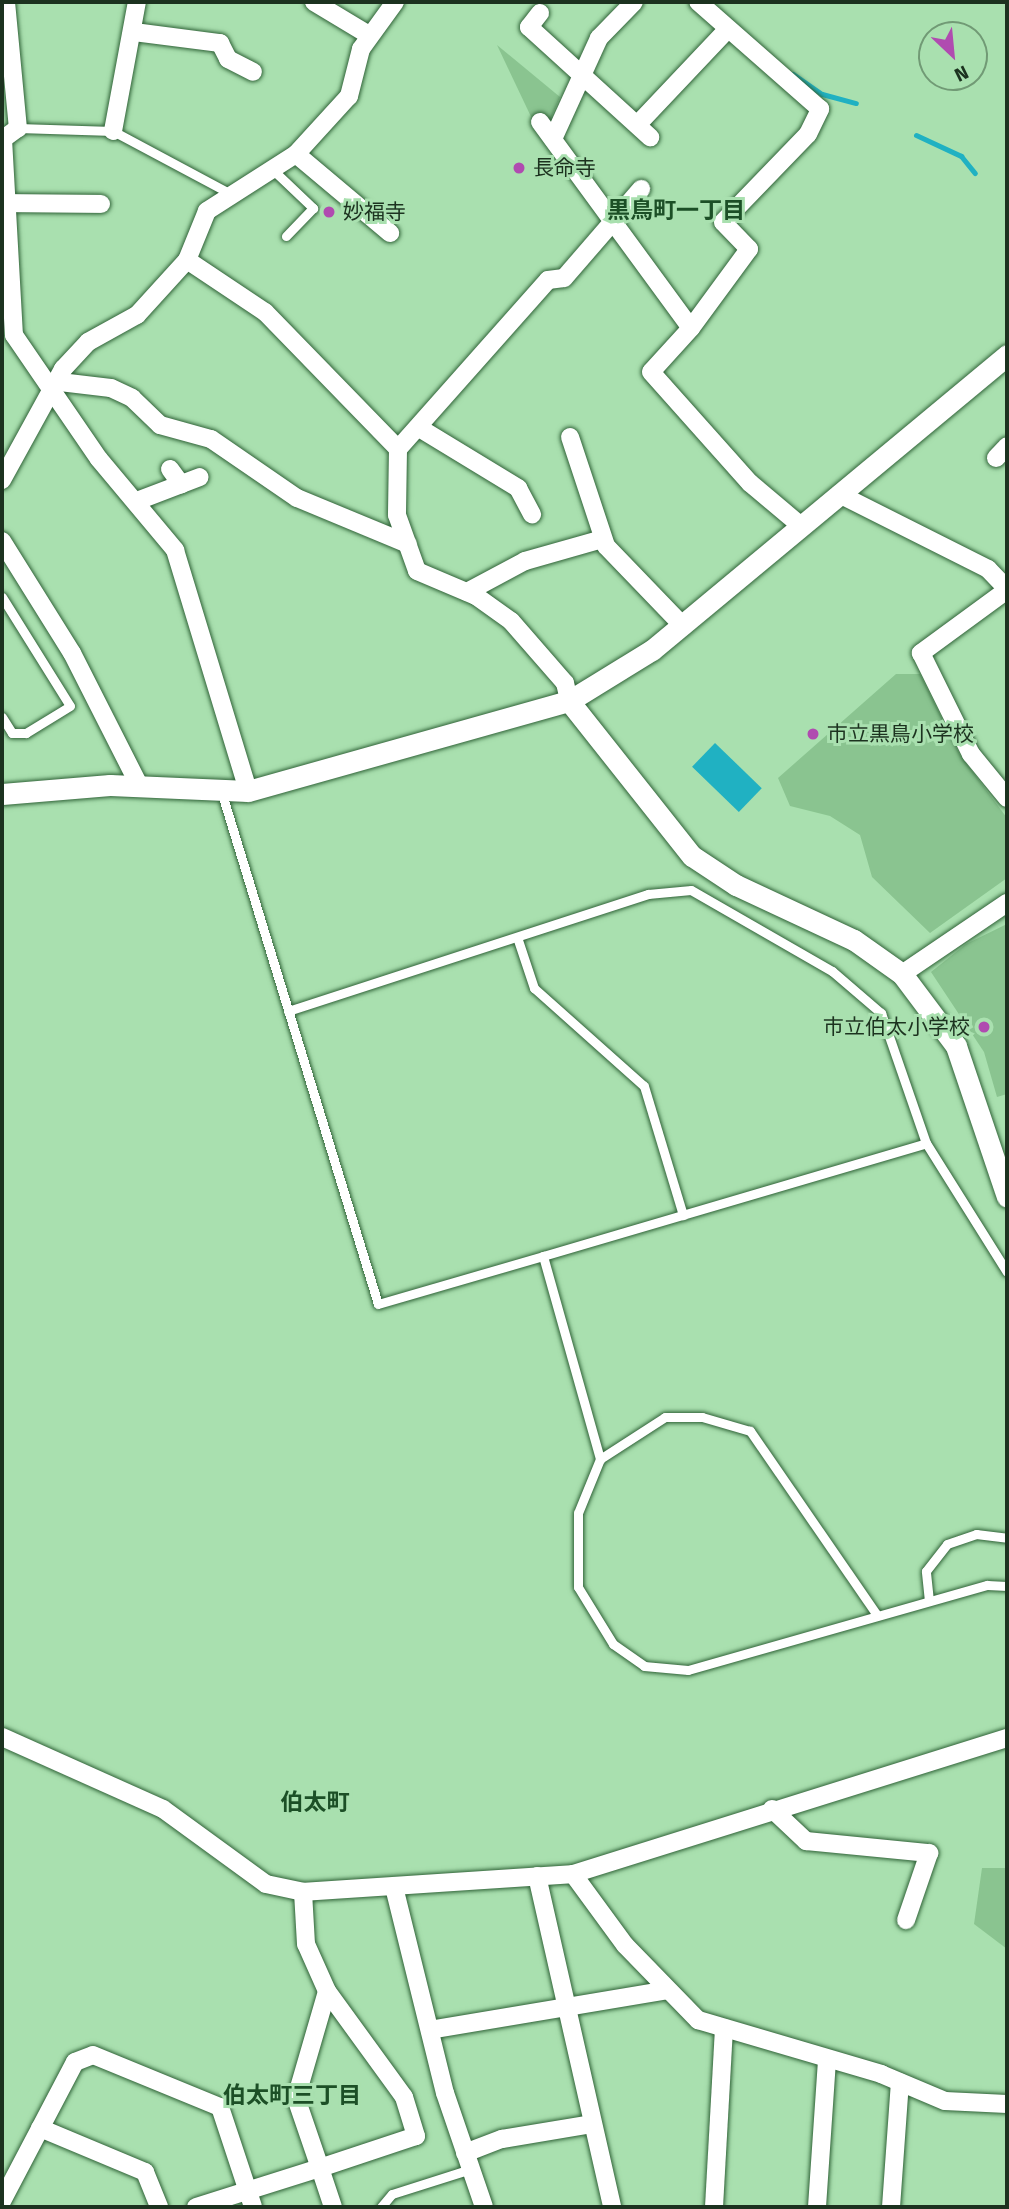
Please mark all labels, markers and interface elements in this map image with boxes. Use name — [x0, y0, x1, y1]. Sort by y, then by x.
north arrow — [918, 21, 988, 91]
text: N — [951, 60, 972, 87]
place label: 長命寺 — [533, 155, 596, 181]
marker: 長命寺 — [511, 160, 527, 176]
district label: 黒鳥町一丁目 — [607, 196, 745, 224]
place label: 妙福寺 — [343, 199, 406, 225]
marker: 妙福寺 — [321, 204, 337, 220]
place label: 市立黒鳥小学校 — [827, 721, 974, 747]
marker: 市立黒鳥小学校 — [805, 726, 821, 742]
place label: 市立伯太小学校 — [823, 1014, 970, 1040]
marker: 市立伯太小学校 — [976, 1019, 992, 1035]
district label: 伯太町 — [281, 1788, 349, 1816]
district label: 伯太町三丁目 — [223, 2081, 361, 2109]

